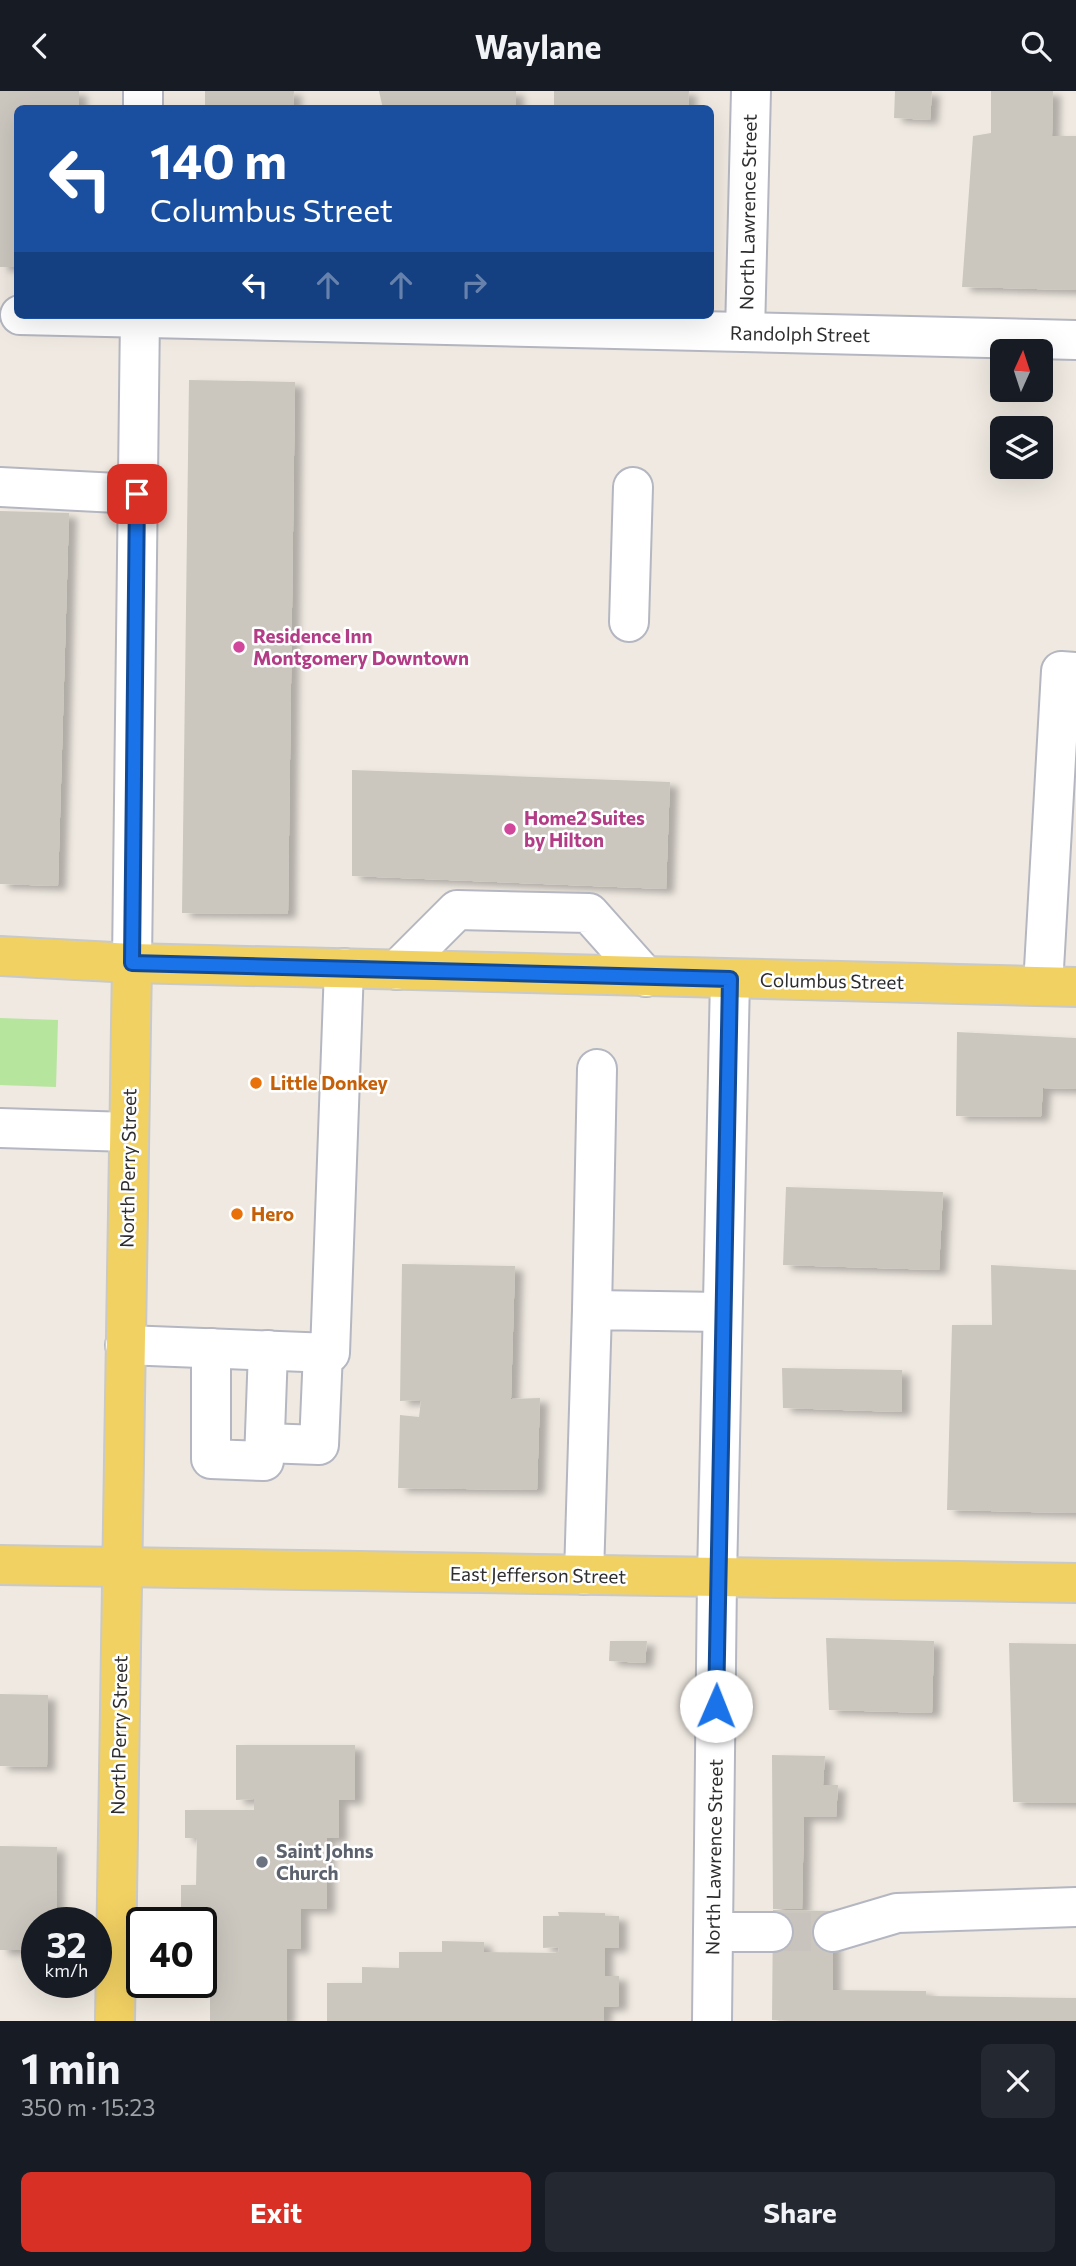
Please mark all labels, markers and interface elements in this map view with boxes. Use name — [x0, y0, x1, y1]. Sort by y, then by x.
text: Waylane — [475, 26, 601, 66]
icon: back — [21, 27, 59, 65]
icon: search — [1017, 27, 1055, 65]
street label: North Lawrence Street — [734, 113, 761, 310]
text: 140 m — [150, 129, 287, 189]
icon: left — [35, 133, 126, 224]
text: Columbus Street — [150, 189, 393, 229]
icon: left — [236, 266, 274, 304]
icon: ahead — [309, 266, 347, 304]
icon: ahead — [382, 266, 420, 304]
icon: right — [455, 266, 493, 304]
street label: Randolph Street — [730, 321, 870, 346]
north arrow — [990, 339, 1054, 403]
map controls — [990, 339, 1053, 479]
button: layers — [990, 416, 1053, 479]
pin — [107, 464, 167, 524]
icon: arrive — [118, 475, 156, 513]
place label: Residence Inn Montgomery Downtown — [253, 624, 469, 669]
marker: Residence Inn Montgomery Downtown — [231, 639, 247, 655]
place label: Home2 Suites by Hilton — [524, 806, 645, 851]
marker: Home2 Suites by Hilton — [502, 821, 518, 837]
street label: Columbus Street — [760, 968, 905, 993]
place label: Little Donkey — [270, 1071, 389, 1094]
marker: Little Donkey — [248, 1075, 264, 1091]
street label: North Perry Street — [115, 1088, 140, 1248]
place label: Hero — [251, 1202, 294, 1225]
marker: Hero — [229, 1206, 245, 1222]
street label: East Jefferson Street — [450, 1561, 627, 1588]
street label: North Perry Street — [106, 1655, 131, 1815]
position arrow — [679, 1669, 753, 1743]
street label: North Lawrence Street — [700, 1758, 727, 1955]
place label: Saint Johns Church — [276, 1839, 374, 1884]
marker: Saint Johns Church — [254, 1854, 270, 1870]
speed limit sign: 40 — [126, 1907, 217, 1998]
text: 32 — [46, 1922, 87, 1965]
text: km/h — [45, 1959, 88, 1981]
text: 1 min — [21, 2041, 121, 2093]
button: close — [981, 2044, 1055, 2118]
text: 350 m · 15:23 — [21, 2093, 155, 2121]
button: Exit — [21, 2172, 531, 2252]
button: Share — [545, 2172, 1055, 2252]

